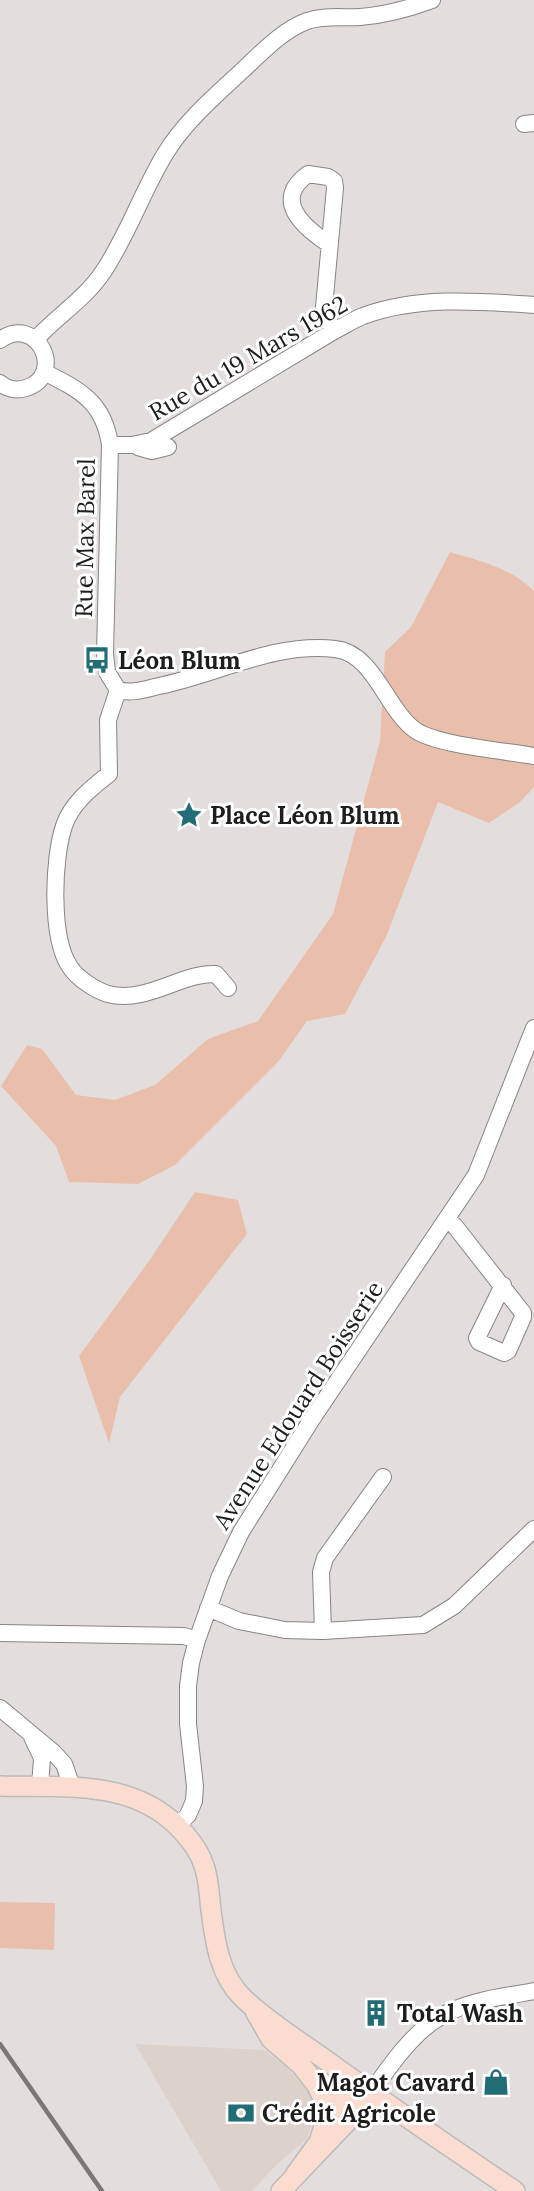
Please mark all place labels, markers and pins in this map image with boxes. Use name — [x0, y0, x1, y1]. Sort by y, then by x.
bus stop icon: Léon Blum — [82, 645, 112, 675]
place label: Léon Blum — [118, 645, 241, 676]
place icon: Place Léon Blum — [174, 800, 204, 830]
place label: Place Léon Blum — [210, 800, 400, 831]
building icon: Total Wash — [361, 1998, 391, 2028]
place label: Total Wash — [397, 1998, 523, 2029]
place label: Magot Cavard — [316, 2067, 475, 2098]
shop icon: Magot Cavard — [481, 2067, 511, 2097]
bank icon: Crédit Agricole — [226, 2098, 256, 2128]
place label: Crédit Agricole — [262, 2098, 436, 2129]

